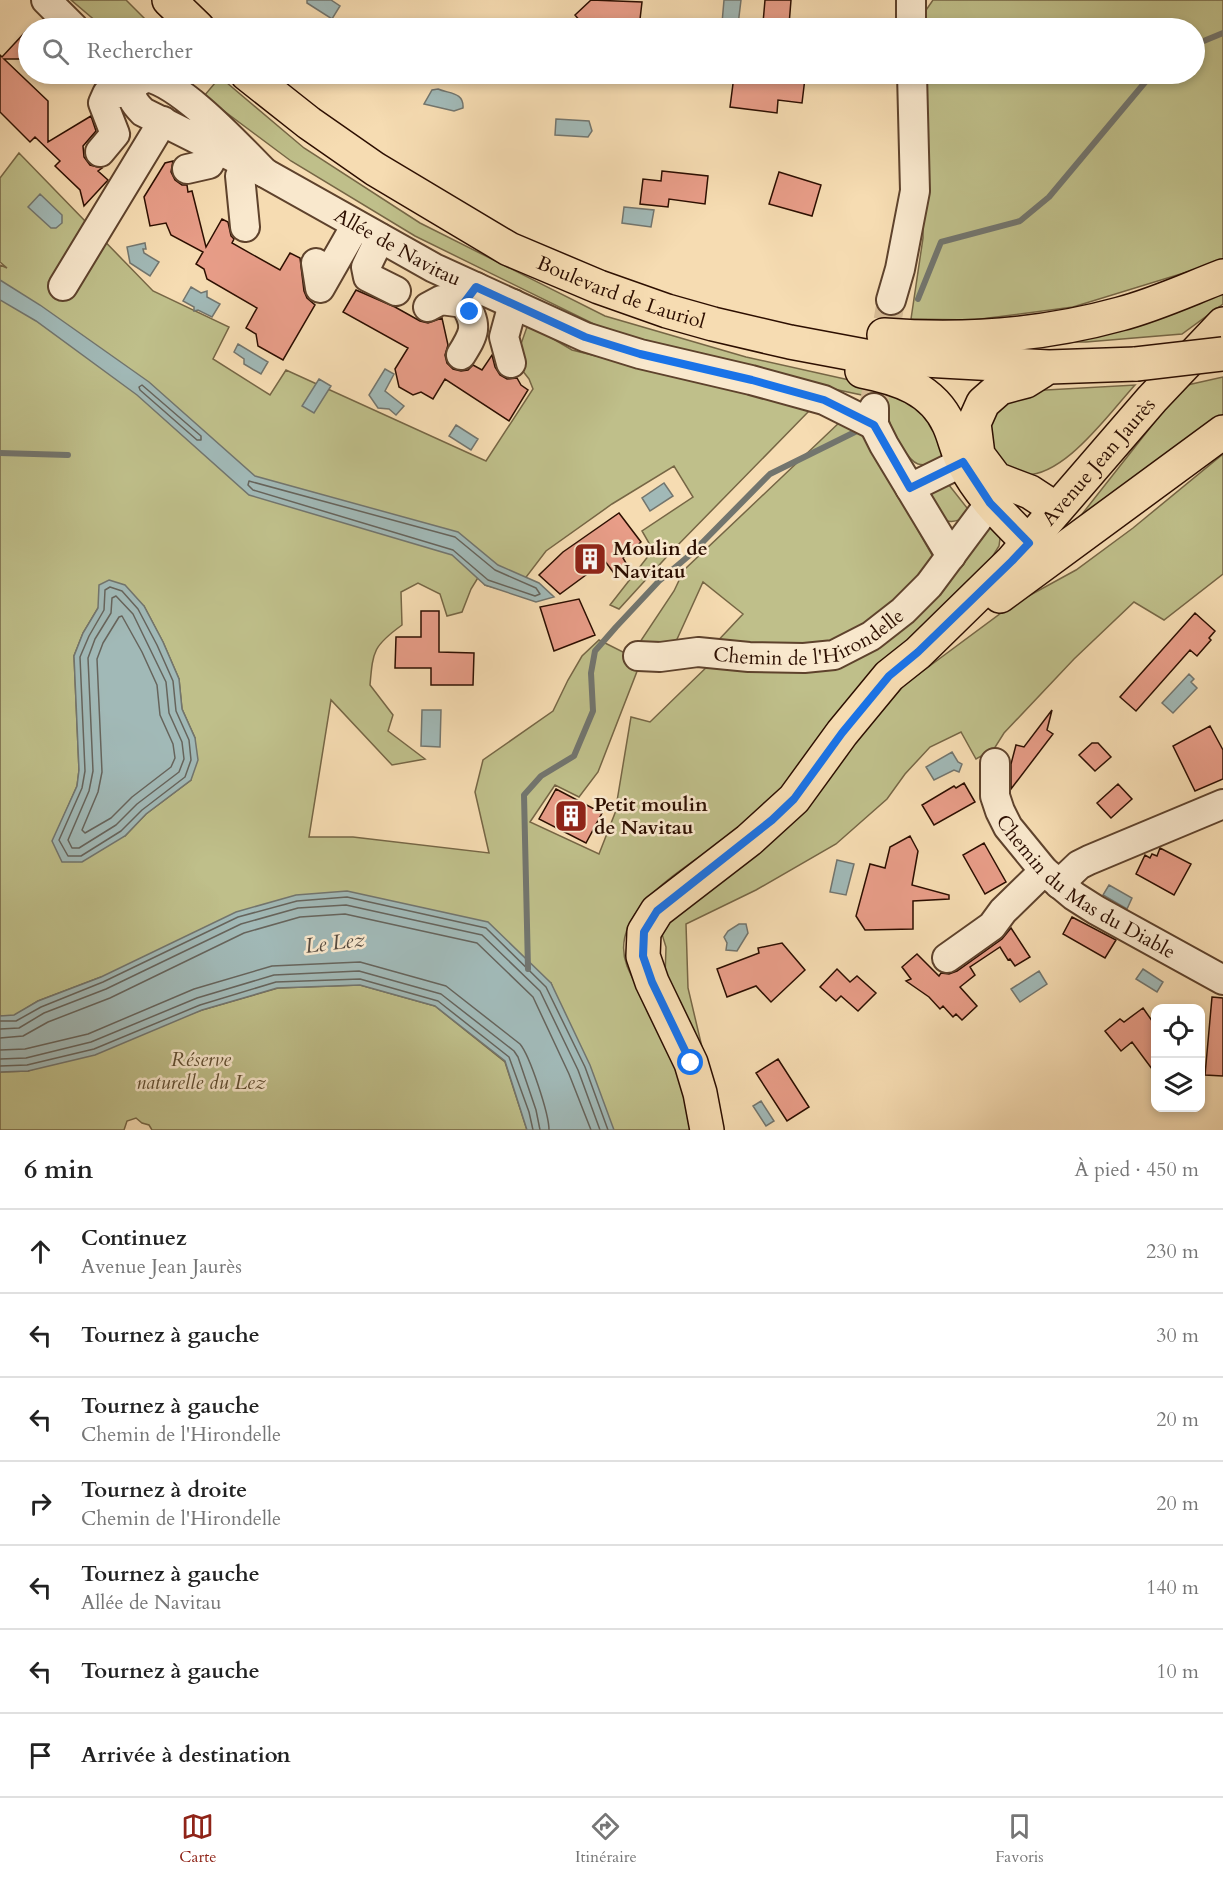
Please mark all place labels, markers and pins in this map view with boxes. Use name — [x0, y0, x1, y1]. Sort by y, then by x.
place label: Moulin de Navitau — [613, 535, 708, 585]
building icon: Moulin de Navitau — [572, 541, 608, 577]
place label: Petit moulin de Navitau — [594, 791, 708, 841]
building icon: Petit moulin de Navitau — [553, 798, 589, 834]

